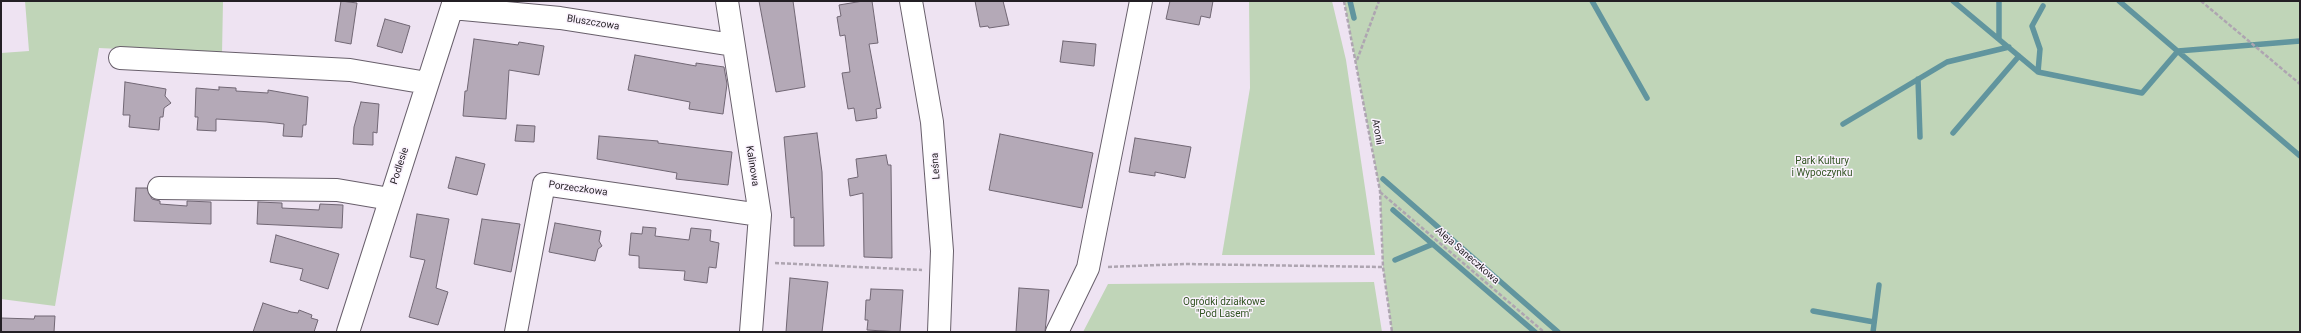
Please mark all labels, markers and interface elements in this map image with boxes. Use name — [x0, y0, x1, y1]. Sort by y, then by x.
street label: Bluszczowa — [566, 13, 620, 33]
street label: Aronii — [1369, 118, 1385, 146]
street label: Kalinowa — [743, 145, 761, 187]
street label: Podlesie — [388, 146, 412, 186]
street label: Leśna — [929, 152, 943, 180]
park label: Park Kultury i Wypoczynku — [1792, 155, 1852, 178]
street label: Porzeczkowa — [548, 179, 608, 199]
street label: Aleja Saneczkowa — [1433, 225, 1501, 287]
park label: Ogródki działkowe "Pod Lasem" — [1183, 296, 1265, 320]

